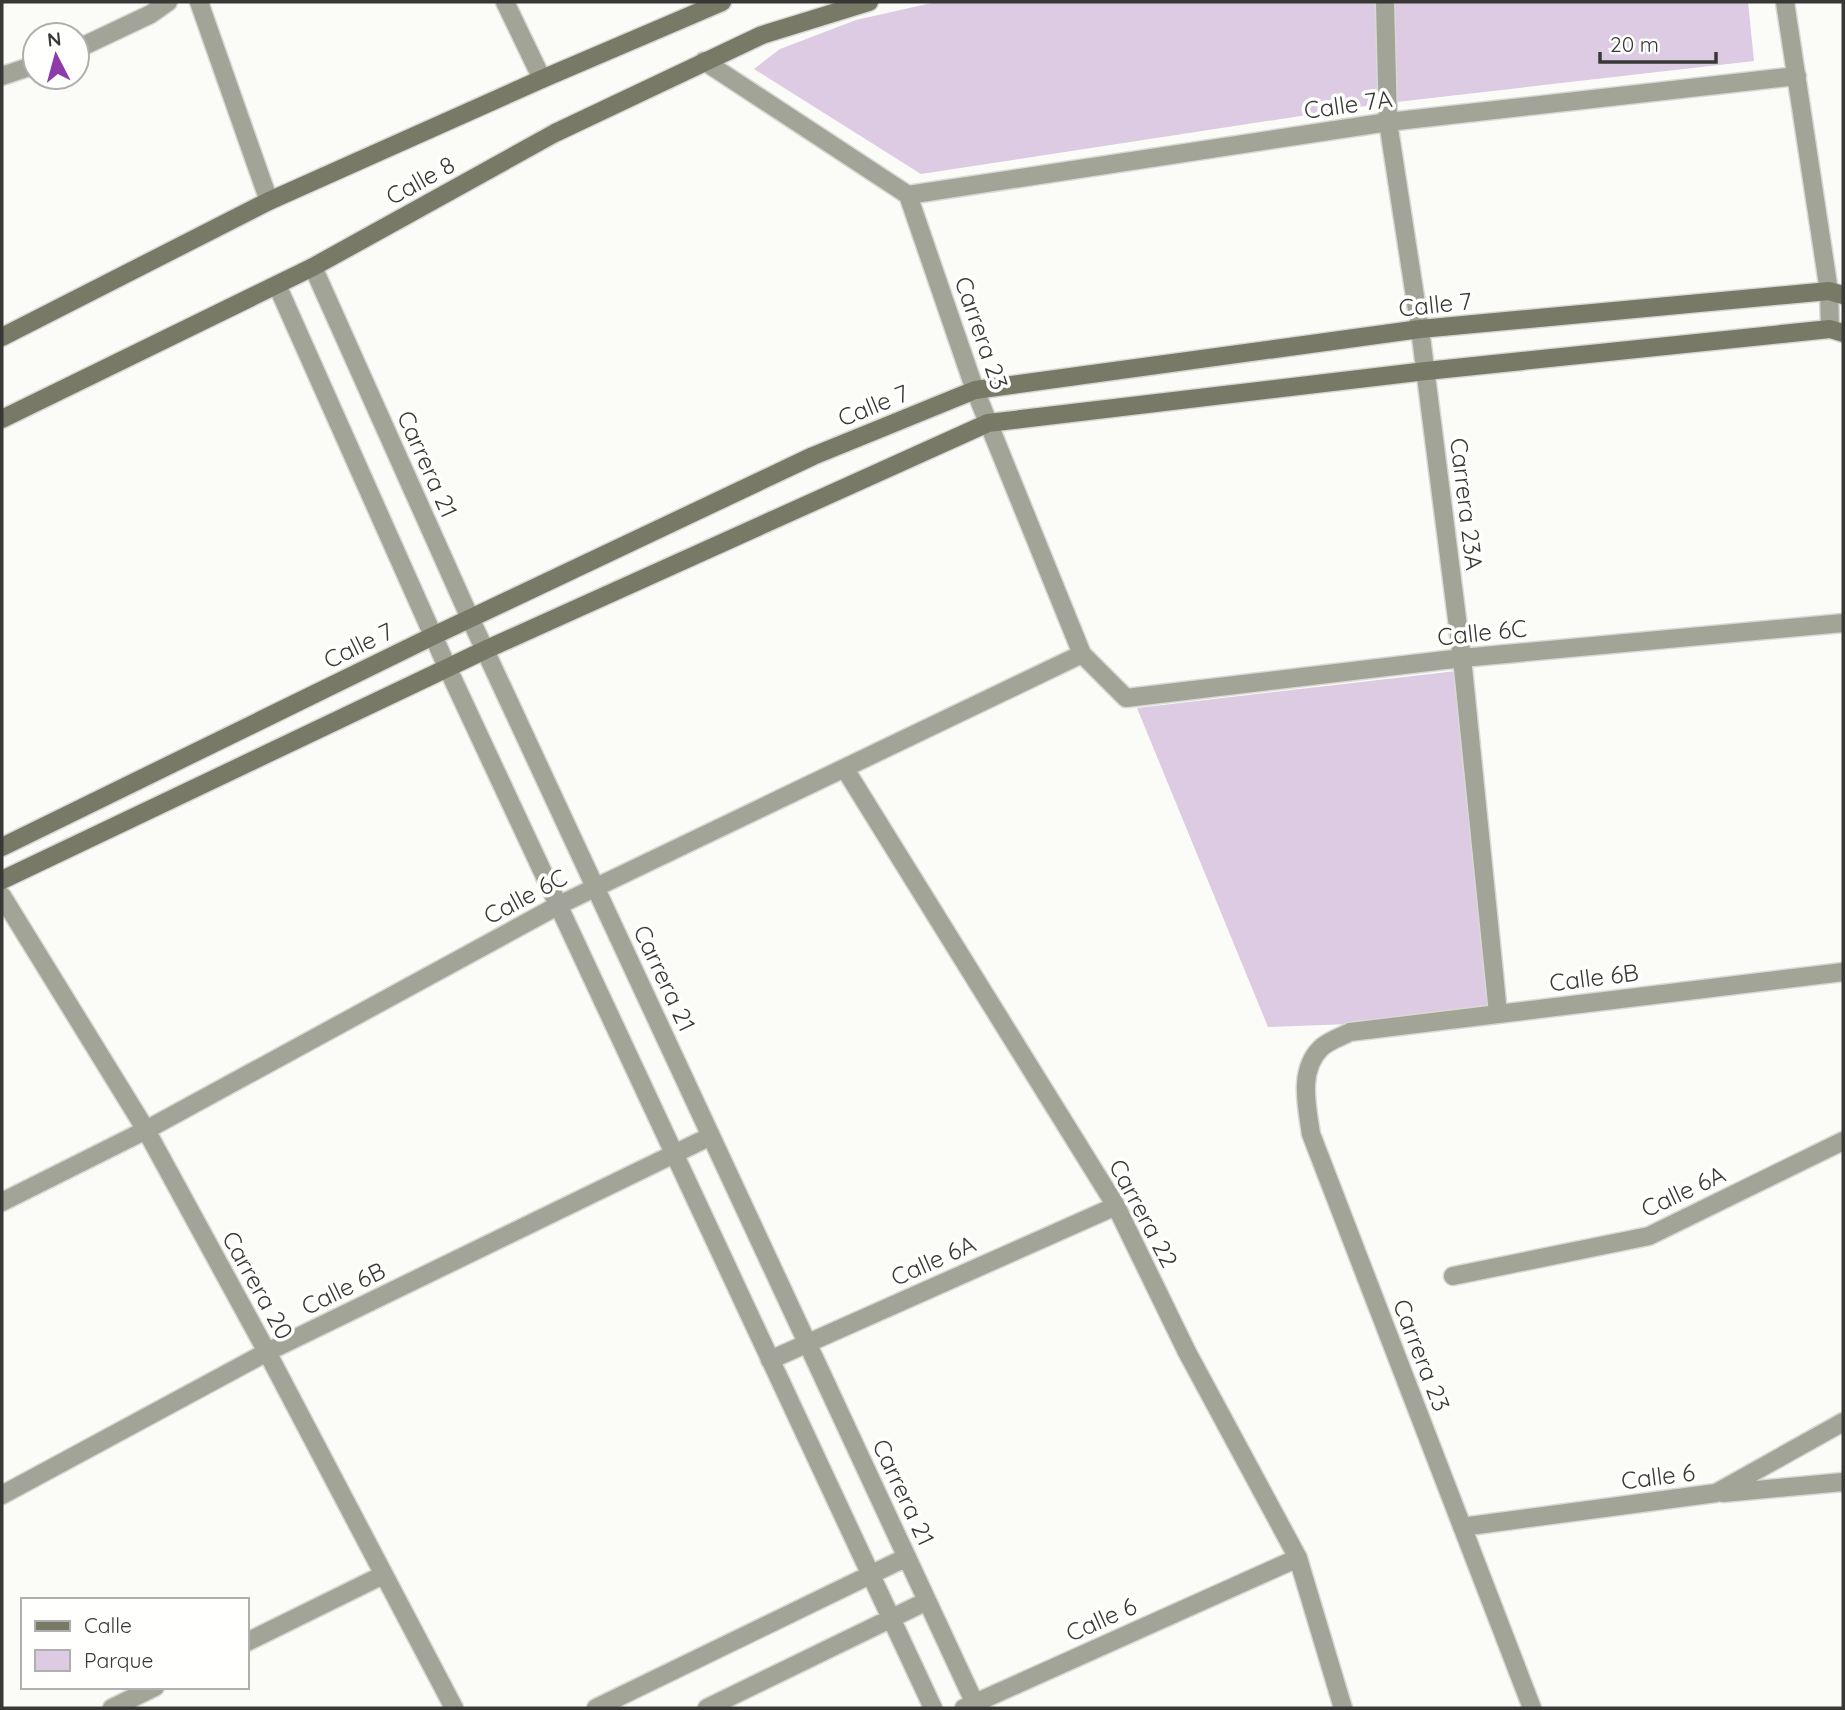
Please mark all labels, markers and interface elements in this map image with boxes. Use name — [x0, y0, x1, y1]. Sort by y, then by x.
north arrow — [21, 21, 91, 91]
scale bar — [1600, 21, 1716, 65]
text: N — [46, 26, 62, 52]
text: 20 m — [1610, 31, 1659, 57]
street label: Calle 7A — [1302, 83, 1394, 125]
street label: Calle 8 — [380, 149, 460, 211]
street label: Carrera 23 — [949, 272, 1015, 394]
street label: Calle 7 — [1397, 285, 1473, 323]
street label: Calle 7 — [833, 377, 913, 433]
street label: Carrera 21 — [391, 406, 465, 522]
street label: Carrera 23A — [1444, 436, 1490, 572]
street label: Calle 6C — [1436, 612, 1528, 652]
street label: Calle 7 — [318, 615, 398, 675]
street label: Calle 6C — [478, 862, 572, 930]
street label: Carrera 21 — [627, 920, 703, 1036]
street label: Calle 6B — [1548, 957, 1640, 997]
street label: Carrera 22 — [1103, 1154, 1185, 1272]
street label: Calle 6A — [1636, 1158, 1730, 1224]
street label: Carrera 20 — [216, 1226, 300, 1344]
street label: Calle 6A — [886, 1228, 980, 1292]
street label: Calle 6B — [296, 1255, 390, 1321]
street label: Carrera 23 — [1387, 1295, 1457, 1415]
street label: Carrera 21 — [866, 1434, 942, 1550]
street label: Calle 6 — [1619, 1457, 1697, 1495]
street label: Calle 6 — [1061, 1590, 1141, 1648]
legend — [21, 1598, 248, 1689]
text: Calle — [84, 1612, 132, 1638]
text: Parque — [84, 1647, 153, 1673]

